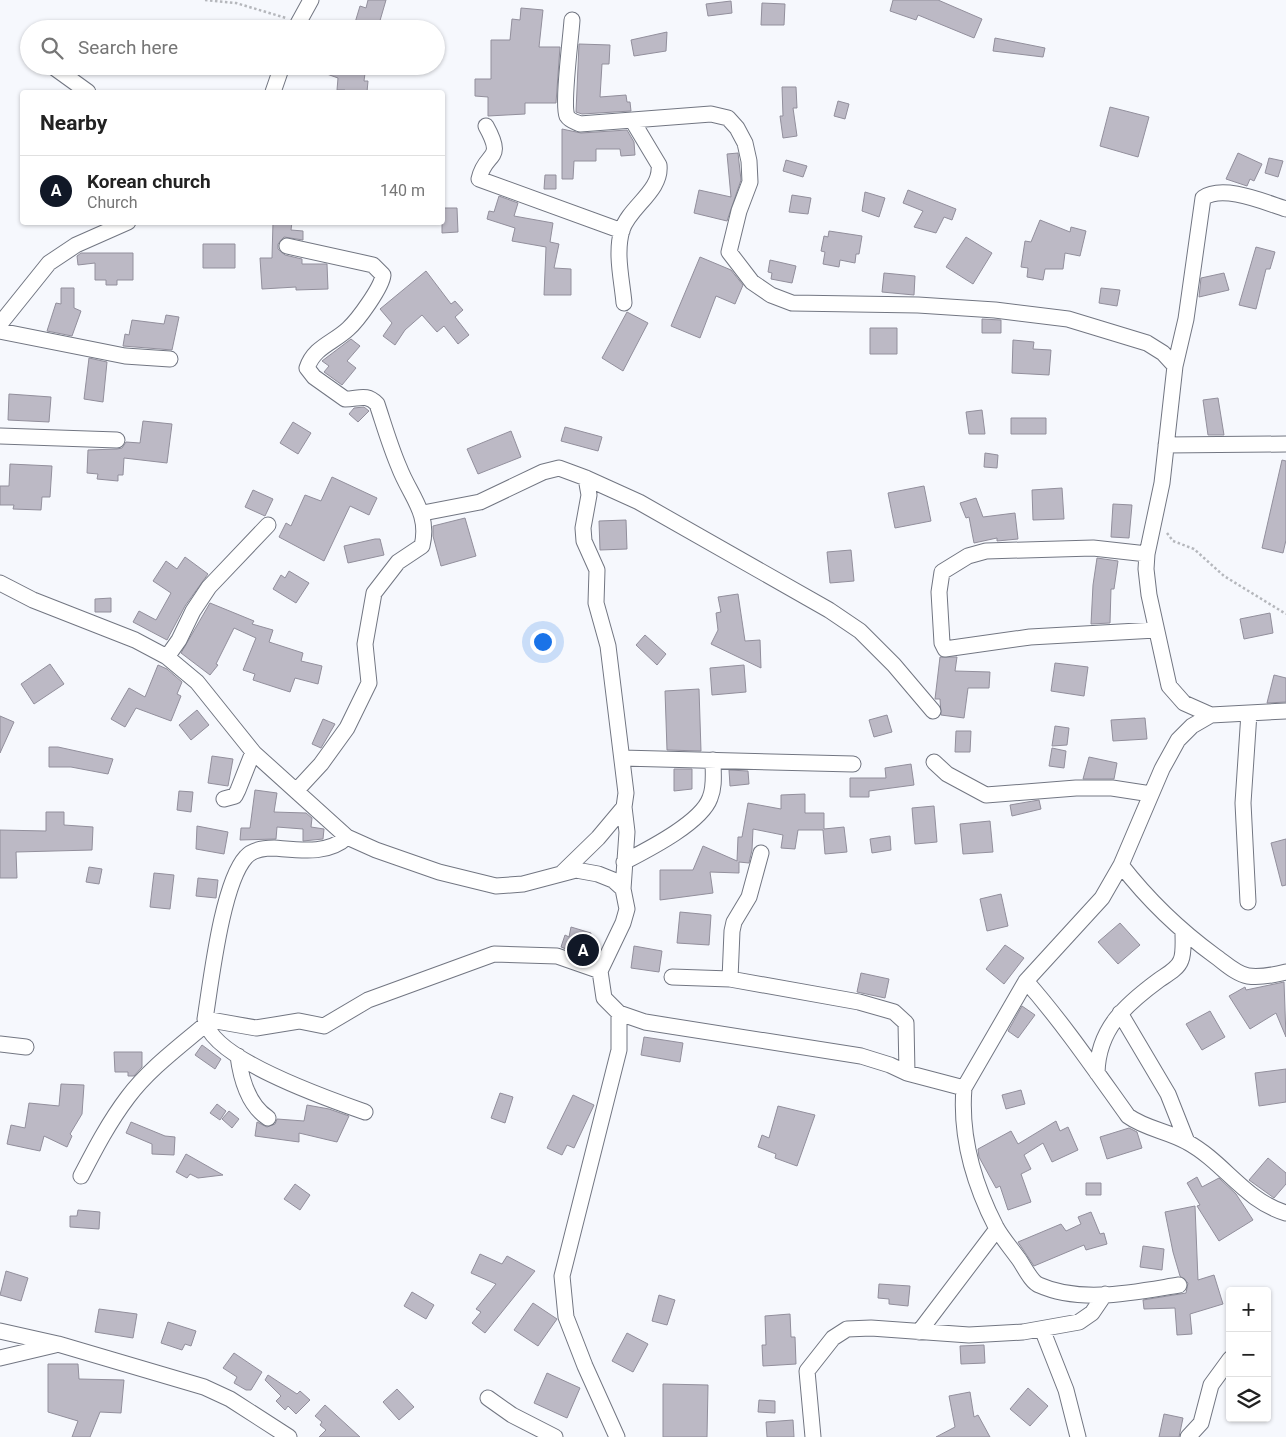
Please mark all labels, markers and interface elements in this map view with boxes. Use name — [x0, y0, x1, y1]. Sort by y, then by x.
search box — [20, 20, 445, 75]
icon: search — [38, 34, 66, 62]
text: Search here — [78, 36, 178, 59]
text: Nearby — [40, 111, 107, 135]
text: Korean church — [87, 170, 211, 193]
text: A — [51, 181, 61, 200]
text: 140 m — [380, 181, 425, 200]
text: Church — [87, 193, 138, 212]
your location — [530, 629, 556, 655]
pin: A — [567, 931, 599, 969]
map controls — [1226, 1287, 1271, 1422]
button: + — [1226, 1287, 1271, 1332]
button: − — [1226, 1332, 1271, 1377]
button: layers — [1226, 1377, 1271, 1422]

